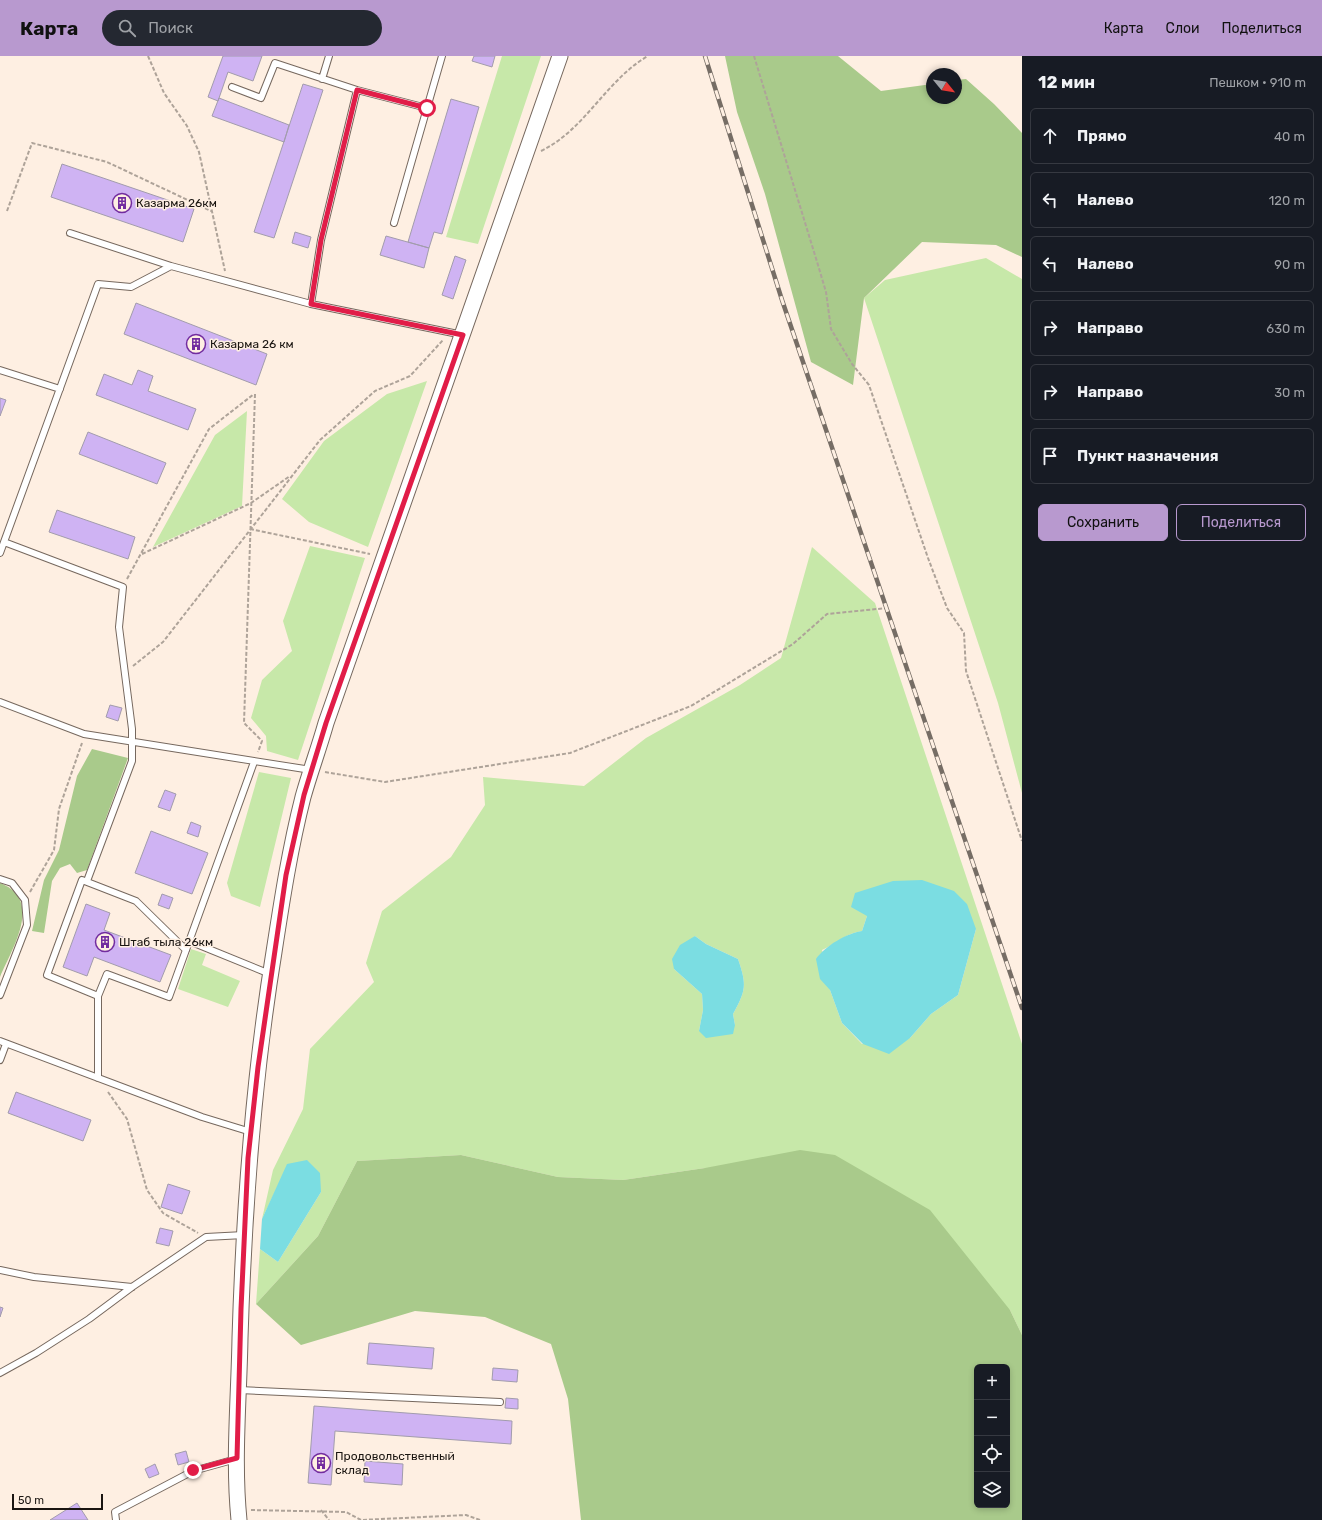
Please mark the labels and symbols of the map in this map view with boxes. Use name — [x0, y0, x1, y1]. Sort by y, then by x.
north arrow — [926, 68, 962, 104]
route start — [418, 99, 436, 117]
building icon: Казарма 26км — [111, 192, 133, 214]
place label: Казарма 26км — [136, 196, 217, 210]
building icon: Казарма 26 км — [185, 333, 207, 355]
place label: Казарма 26 км — [210, 337, 294, 351]
building icon: Штаб тыла 26км — [94, 931, 116, 953]
place label: Штаб тыла 26км — [119, 935, 213, 949]
place label: Продовольственный склад — [335, 1449, 455, 1477]
building icon: Продовольственный склад — [310, 1452, 332, 1474]
route end — [184, 1461, 202, 1479]
scale bar — [12, 1492, 103, 1511]

